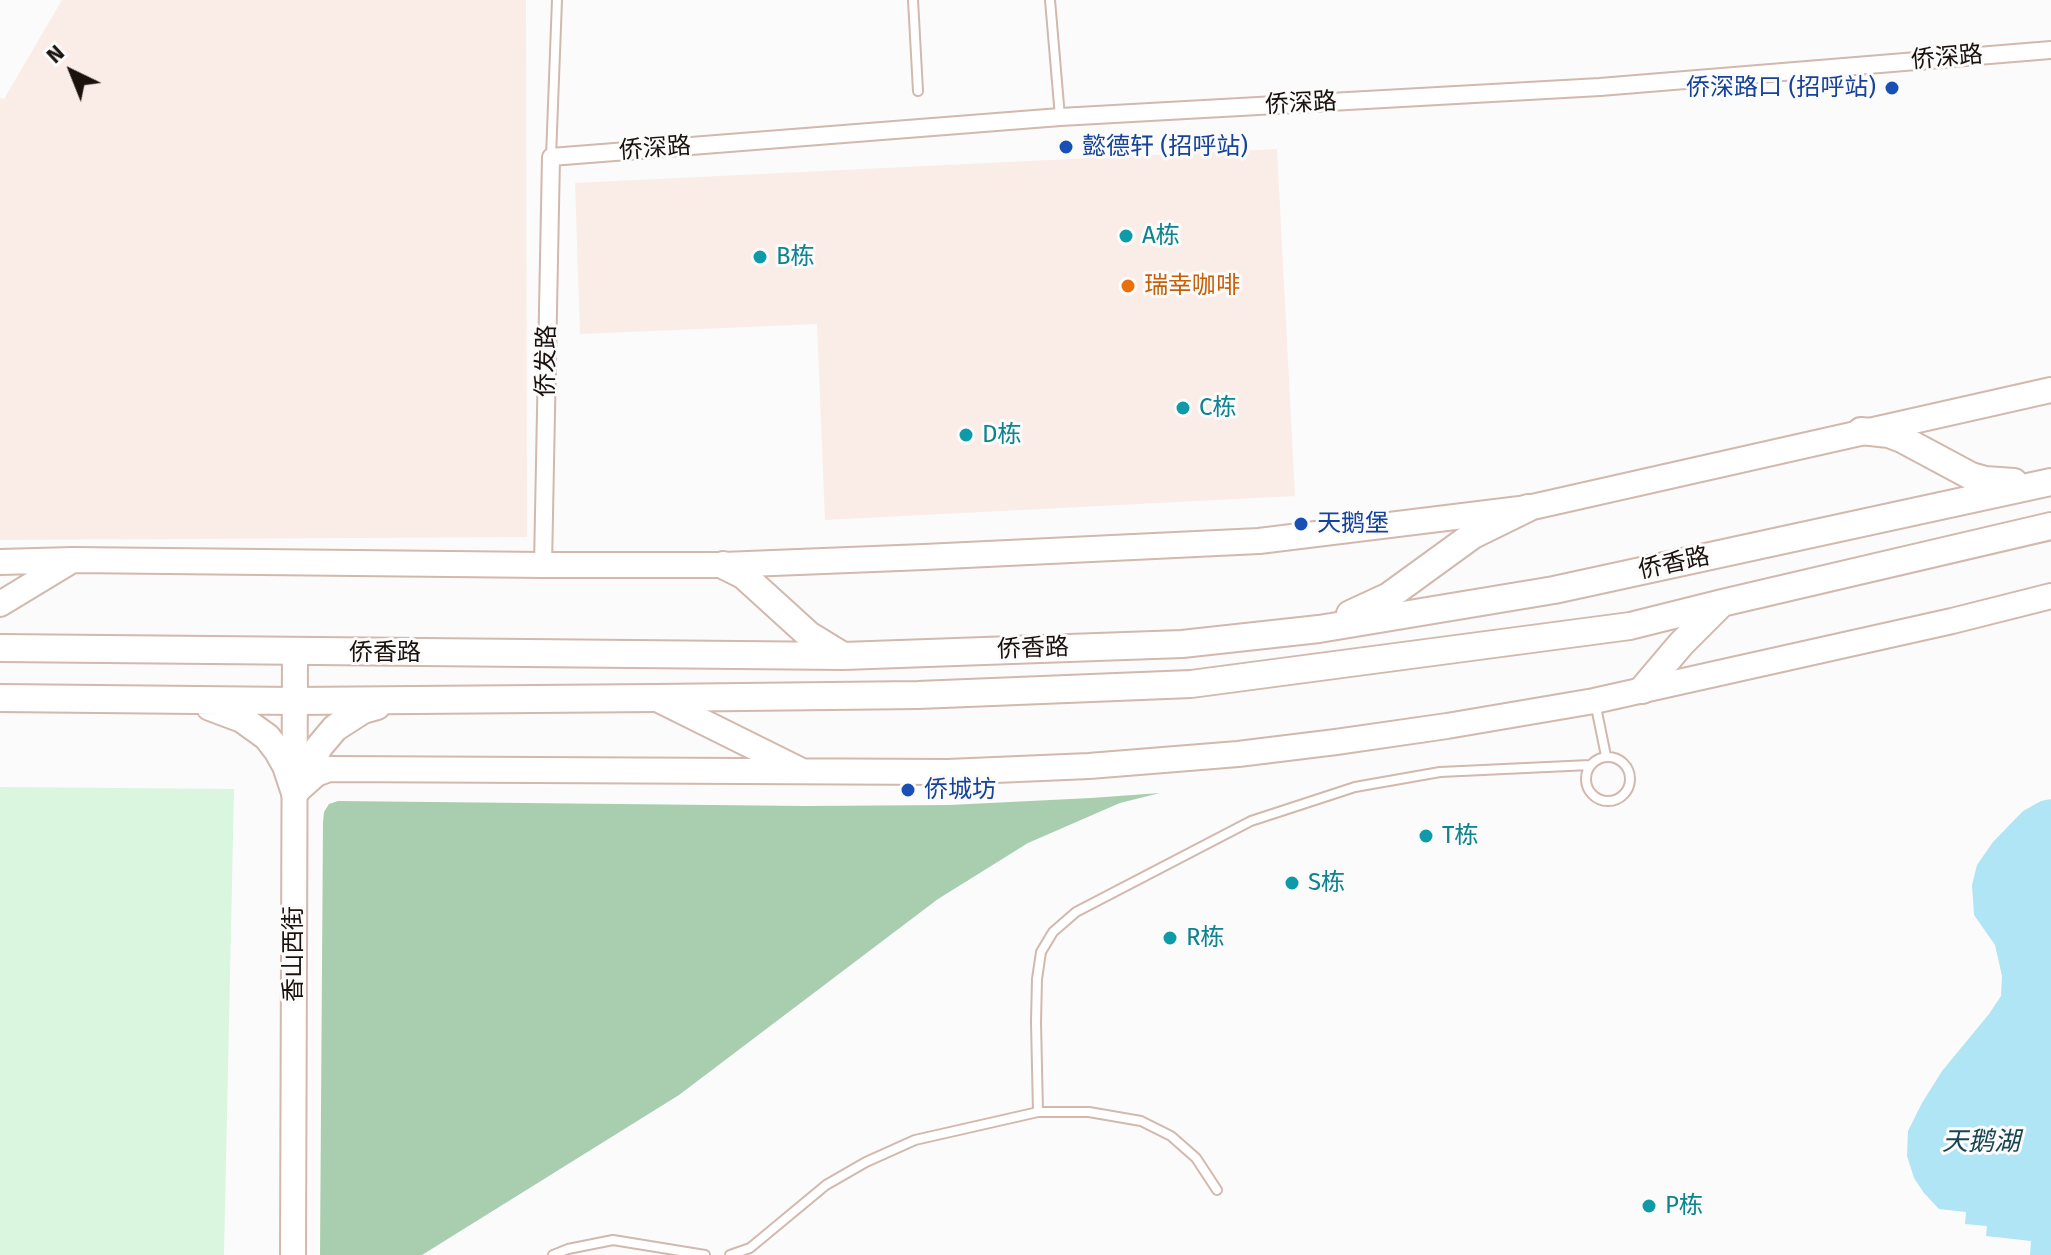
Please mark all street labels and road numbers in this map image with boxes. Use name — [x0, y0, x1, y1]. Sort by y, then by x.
street label: 侨深路 — [1910, 41, 1984, 75]
street label: 侨深路 — [1264, 88, 1338, 120]
street label: 侨深路 — [618, 132, 692, 166]
street label: 侨发路 — [532, 325, 562, 397]
street label: 侨香路 — [1636, 542, 1712, 586]
street label: 侨香路 — [997, 633, 1069, 665]
street label: 侨香路 — [349, 639, 421, 667]
street label: 香山西街 — [280, 906, 308, 1002]

